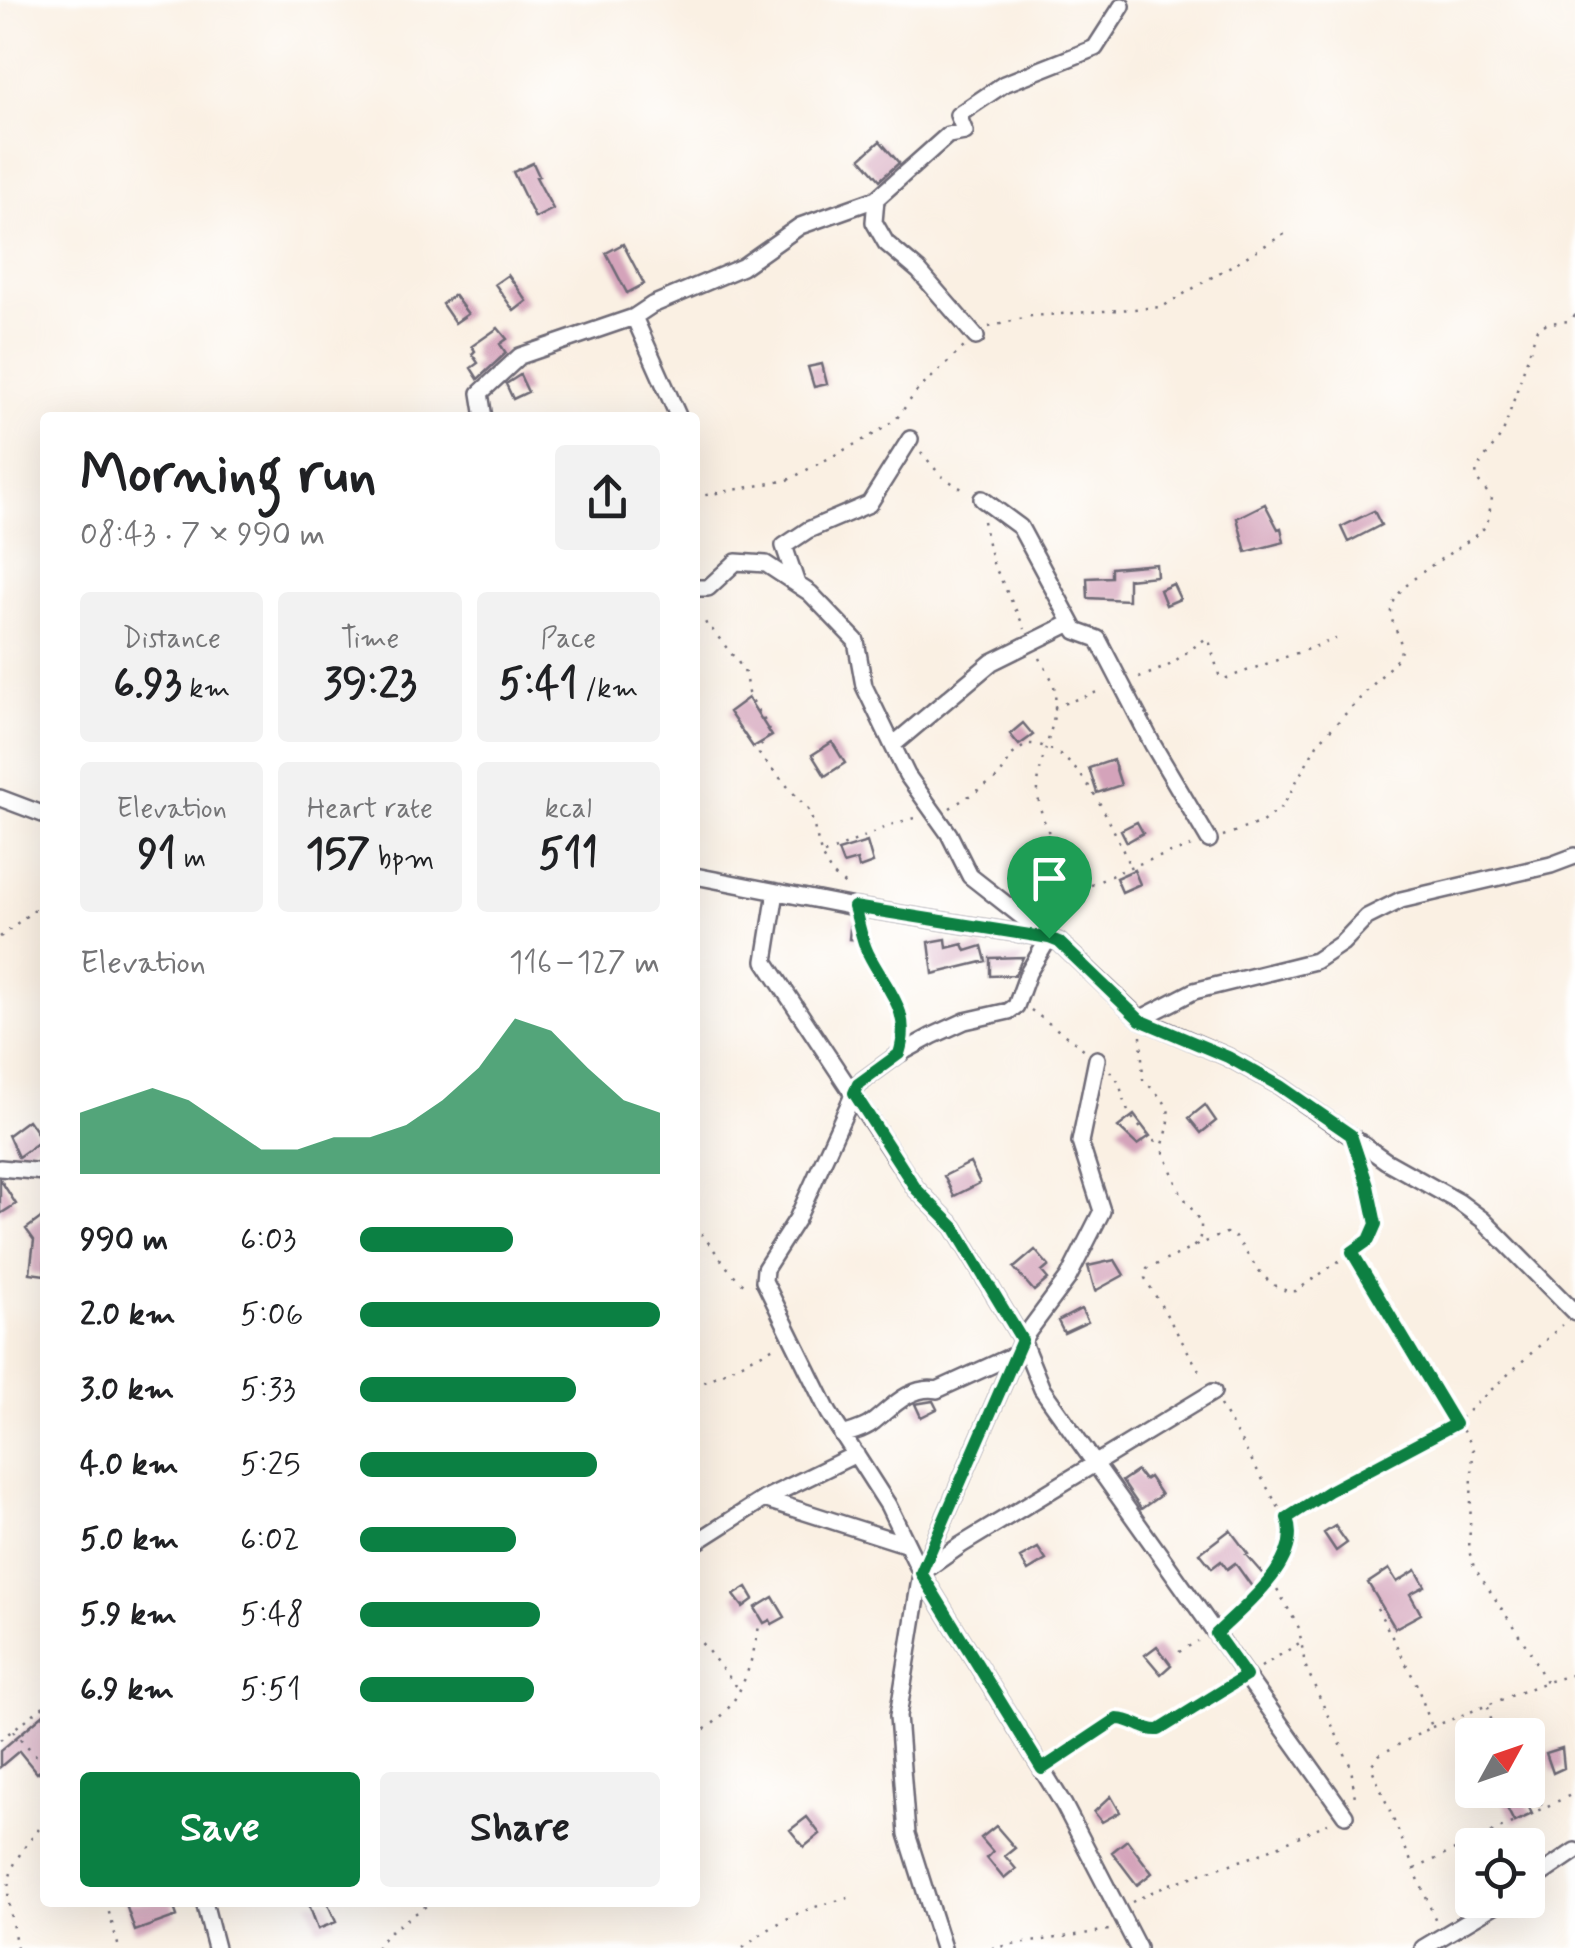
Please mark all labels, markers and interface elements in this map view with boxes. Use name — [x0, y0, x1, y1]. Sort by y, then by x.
text: Morning run — [80, 440, 377, 512]
button: share — [555, 445, 660, 550]
text: 08:43 · 7 × 990 m — [80, 514, 325, 556]
text: Distance — [122, 621, 221, 658]
text: Time — [341, 621, 399, 658]
text: Pace — [540, 621, 596, 658]
text: 6.93 — [113, 658, 182, 713]
text: 39:23 — [323, 658, 417, 713]
text: 5:41 — [499, 658, 577, 713]
text: km — [182, 671, 230, 708]
text: /km — [577, 671, 638, 708]
text: Elevation — [117, 791, 227, 828]
text: Heart rate — [307, 791, 433, 828]
text: kcal — [545, 791, 592, 828]
text: 91 — [137, 828, 176, 883]
text: 157 — [306, 828, 370, 883]
text: 511 — [539, 828, 598, 883]
pin — [1007, 836, 1092, 939]
text: m — [176, 841, 206, 878]
text: bpm — [370, 841, 434, 878]
icon: arrive — [1022, 851, 1077, 906]
text: Elevation — [80, 942, 206, 984]
text: 116–127 m — [509, 942, 660, 984]
text: 990 m — [80, 1219, 168, 1261]
text: 6:03 — [240, 1219, 296, 1261]
text: 2.0 km — [80, 1294, 176, 1336]
text: 5:06 — [240, 1294, 303, 1336]
text: 3.0 km — [80, 1369, 174, 1411]
text: 5:33 — [240, 1369, 296, 1411]
text: 4.0 km — [80, 1444, 179, 1486]
text: 5:25 — [240, 1444, 300, 1486]
text: 5.0 km — [80, 1519, 179, 1561]
text: 6:02 — [240, 1519, 300, 1561]
text: 5.9 km — [80, 1594, 177, 1636]
text: 5:48 — [240, 1594, 304, 1636]
text: 6.9 km — [80, 1669, 174, 1711]
text: 5:51 — [240, 1669, 301, 1711]
north arrow — [1455, 1718, 1545, 1808]
map controls — [1455, 1718, 1545, 1918]
button: Save — [80, 1772, 360, 1887]
button: Share — [380, 1772, 660, 1887]
button: locate — [1455, 1828, 1545, 1918]

